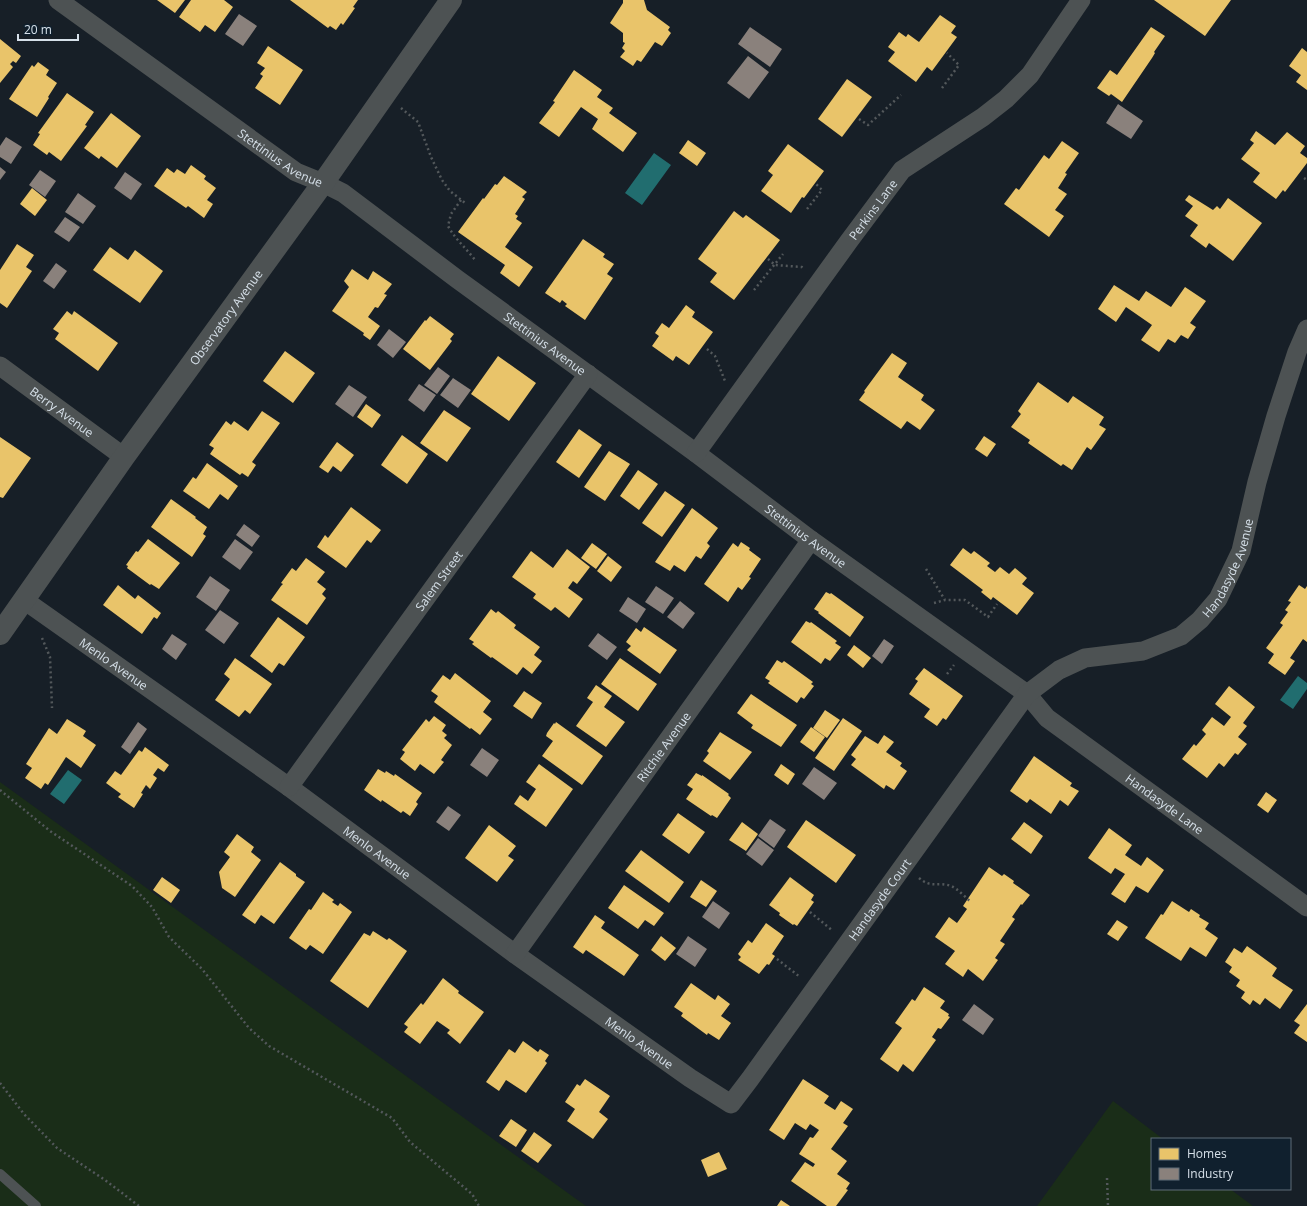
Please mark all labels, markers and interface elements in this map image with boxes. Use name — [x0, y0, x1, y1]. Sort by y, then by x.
scale bar — [18, 16, 78, 42]
text: 20 m — [24, 21, 52, 38]
street label: Stettinius Avenue — [235, 124, 326, 191]
street label: Perkins Lane — [844, 175, 901, 243]
street label: Observatory Avenue — [185, 266, 266, 368]
street label: Stettinius Avenue — [501, 308, 590, 379]
street label: Berry Avenue — [27, 382, 98, 441]
street label: Stettinius Avenue — [762, 500, 850, 571]
street label: Handasyde Avenue — [1198, 517, 1257, 621]
street label: Salem Street — [411, 547, 466, 614]
street label: Menlo Avenue — [76, 633, 152, 694]
street label: Ritchie Avenue — [632, 708, 694, 785]
street label: Handasyde Lane — [1122, 769, 1208, 838]
street label: Menlo Avenue — [340, 822, 415, 883]
street label: Handasyde Court — [844, 855, 914, 944]
street label: Menlo Avenue — [602, 1012, 677, 1072]
legend — [1151, 1138, 1291, 1190]
text: Homes — [1187, 1145, 1227, 1162]
text: Industry — [1187, 1165, 1234, 1182]

